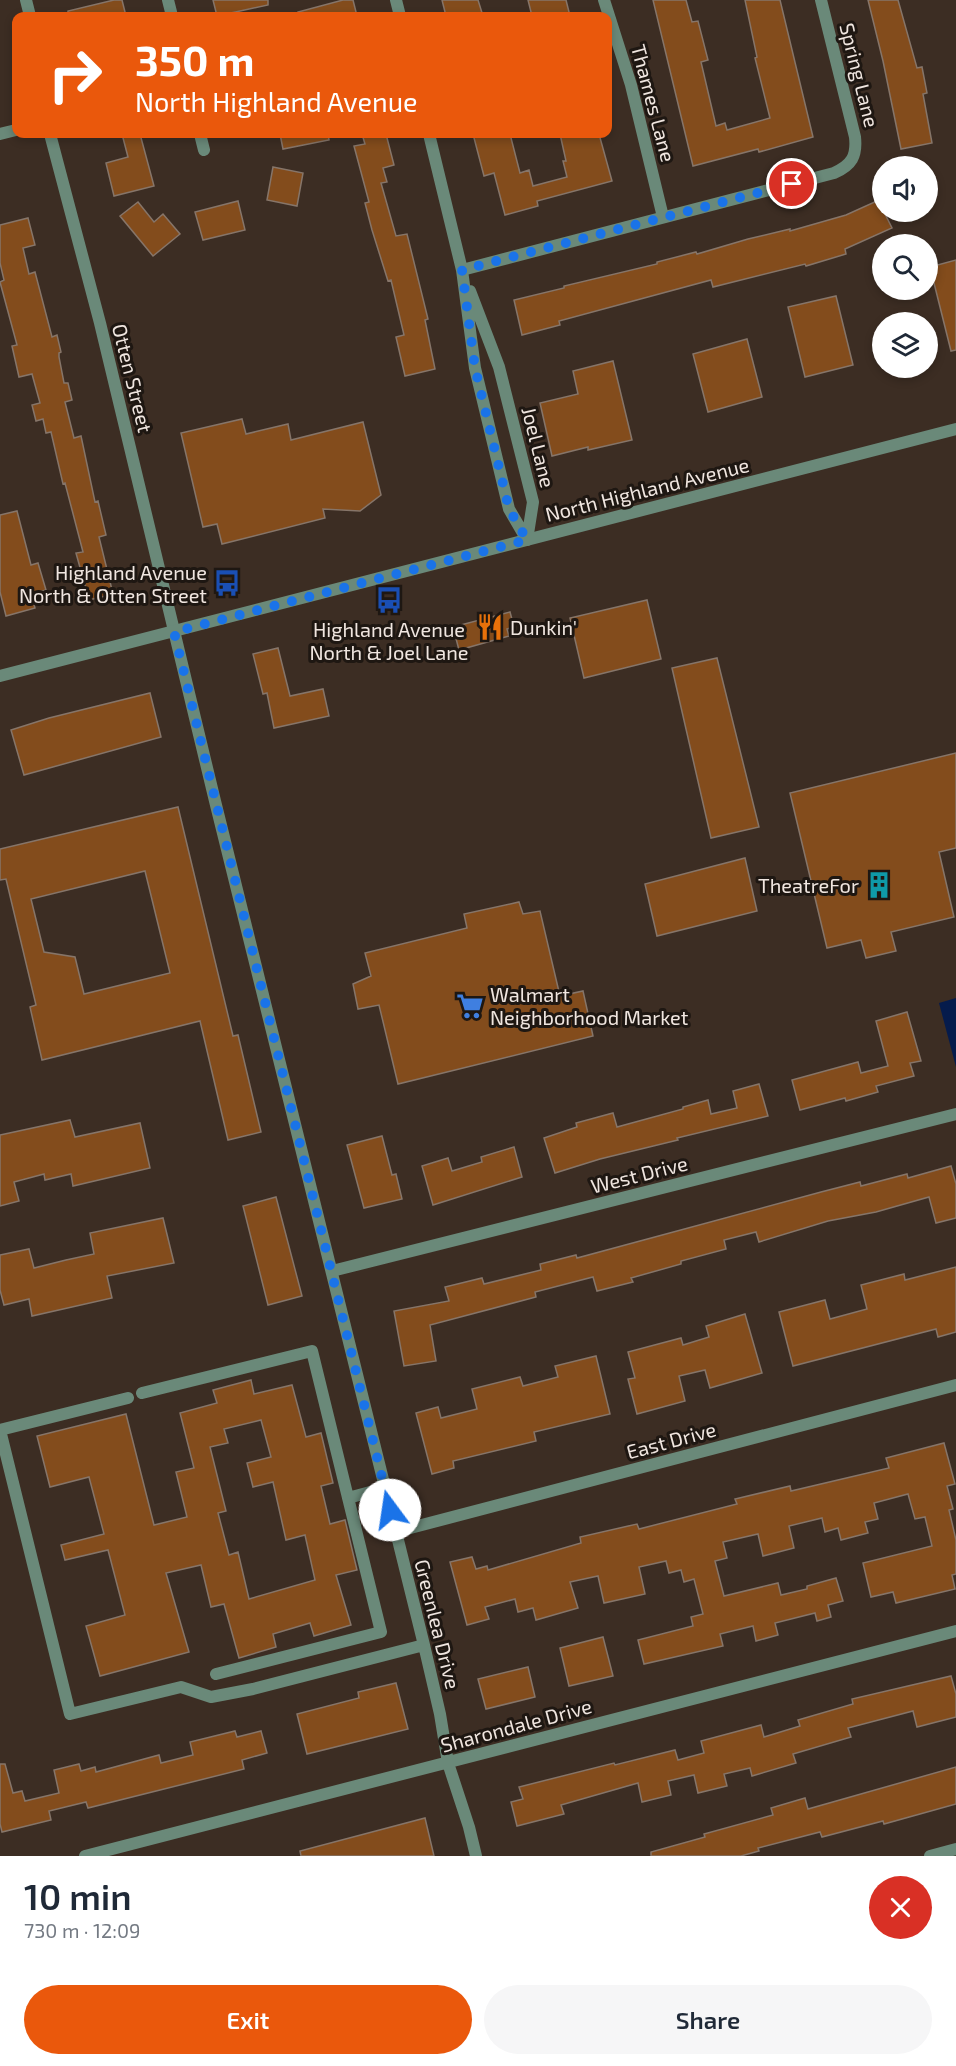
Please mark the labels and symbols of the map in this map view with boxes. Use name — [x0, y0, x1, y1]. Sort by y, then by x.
street label: Spring Lane — [835, 20, 885, 130]
street label: Thames Lane — [627, 42, 681, 164]
pin — [766, 158, 817, 209]
street label: Otten Street — [108, 321, 158, 435]
street label: Joel Lane — [517, 404, 561, 490]
street label: North Highland Avenue — [543, 452, 751, 526]
place label: Highland Avenue North & Otten Street — [19, 560, 207, 607]
bus stop icon: Highland Avenue North & Otten Street — [212, 568, 242, 598]
bus stop icon: Highland Avenue North & Joel Lane — [374, 585, 404, 615]
restaurant icon: Dunkin' — [475, 612, 505, 642]
place label: Dunkin' — [510, 615, 577, 639]
place label: Highland Avenue North & Joel Lane — [309, 617, 469, 664]
building icon: TheatreFor — [864, 870, 894, 900]
place label: TheatreFor — [758, 873, 859, 897]
place label: Walmart Neighborhood Market — [490, 982, 689, 1029]
supermarket icon: Walmart Neighborhood Market — [455, 991, 485, 1021]
street label: West Drive — [588, 1150, 690, 1198]
street label: East Drive — [624, 1417, 718, 1463]
position arrow — [358, 1478, 422, 1542]
street label: Greenlea Drive — [410, 1557, 466, 1691]
street label: Sharondale Drive — [438, 1693, 594, 1757]

